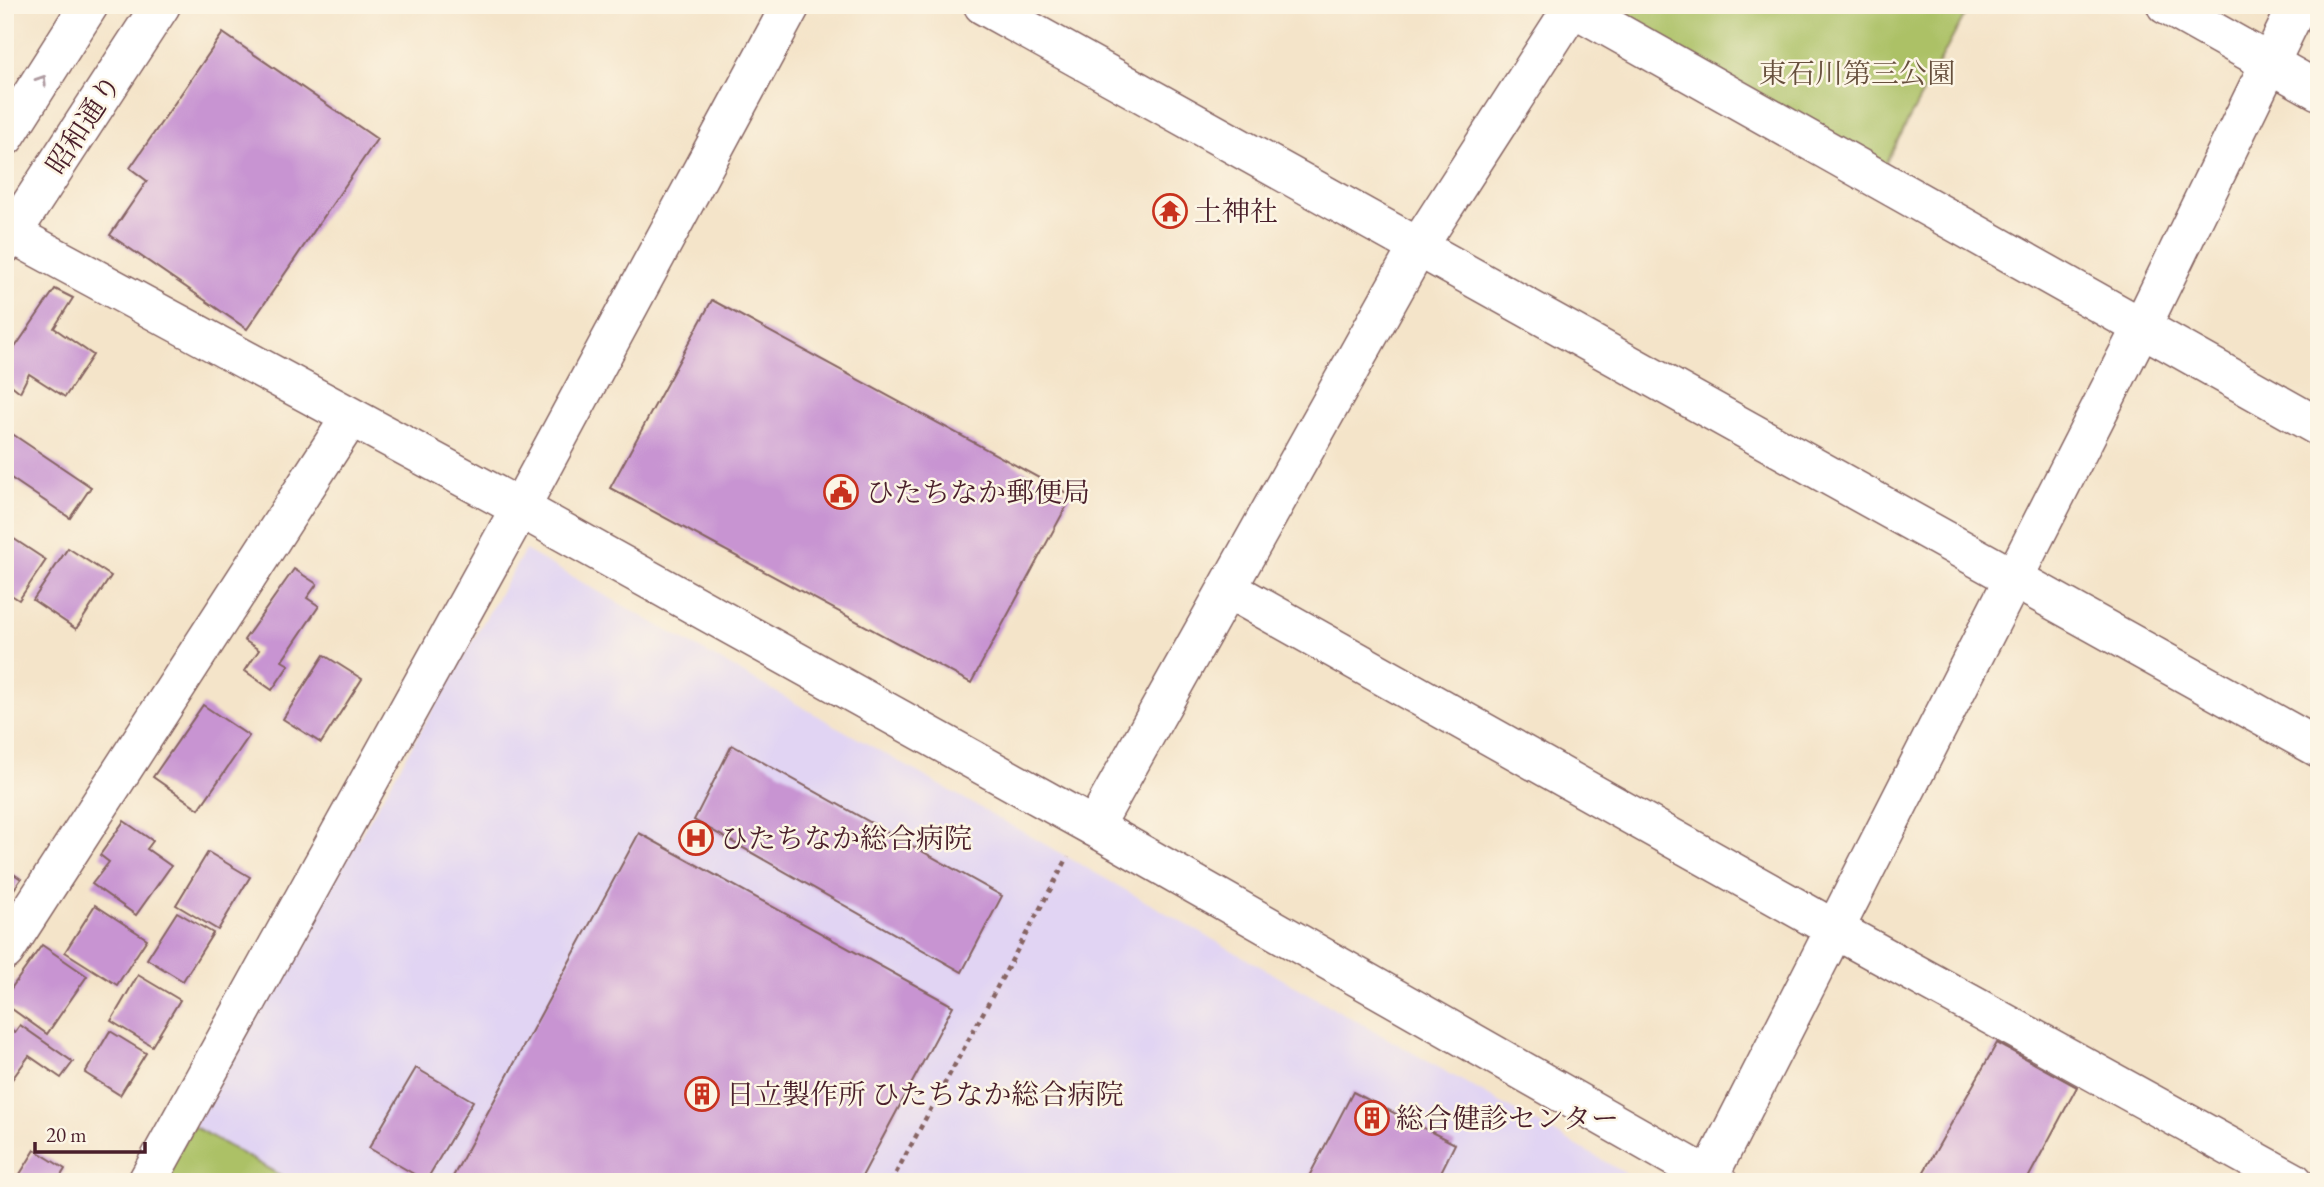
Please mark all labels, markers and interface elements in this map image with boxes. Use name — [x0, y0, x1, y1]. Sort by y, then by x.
park label: 東石川第三公園 — [1759, 55, 1955, 91]
street label: 昭和通り — [37, 67, 129, 181]
one-way arrow — [34, 74, 47, 87]
temple icon: 土神社 — [1151, 192, 1189, 230]
place label: 土神社 — [1194, 193, 1278, 229]
public building icon: ひたちなか郵便局 — [822, 473, 860, 511]
place label: ひたちなか郵便局 — [866, 474, 1090, 510]
hospital icon: ひたちなか総合病院 — [677, 819, 715, 857]
place label: ひたちなか総合病院 — [720, 820, 972, 856]
building icon: 日立製作所 ひたちなか総合病院 — [683, 1075, 721, 1113]
place label: 日立製作所 ひたちなか総合病院 — [726, 1076, 1124, 1112]
building icon: 総合健診センター — [1353, 1099, 1391, 1137]
place label: 総合健診センター — [1396, 1100, 1619, 1136]
scale bar — [35, 1110, 145, 1154]
text: 20 m — [46, 1121, 87, 1148]

